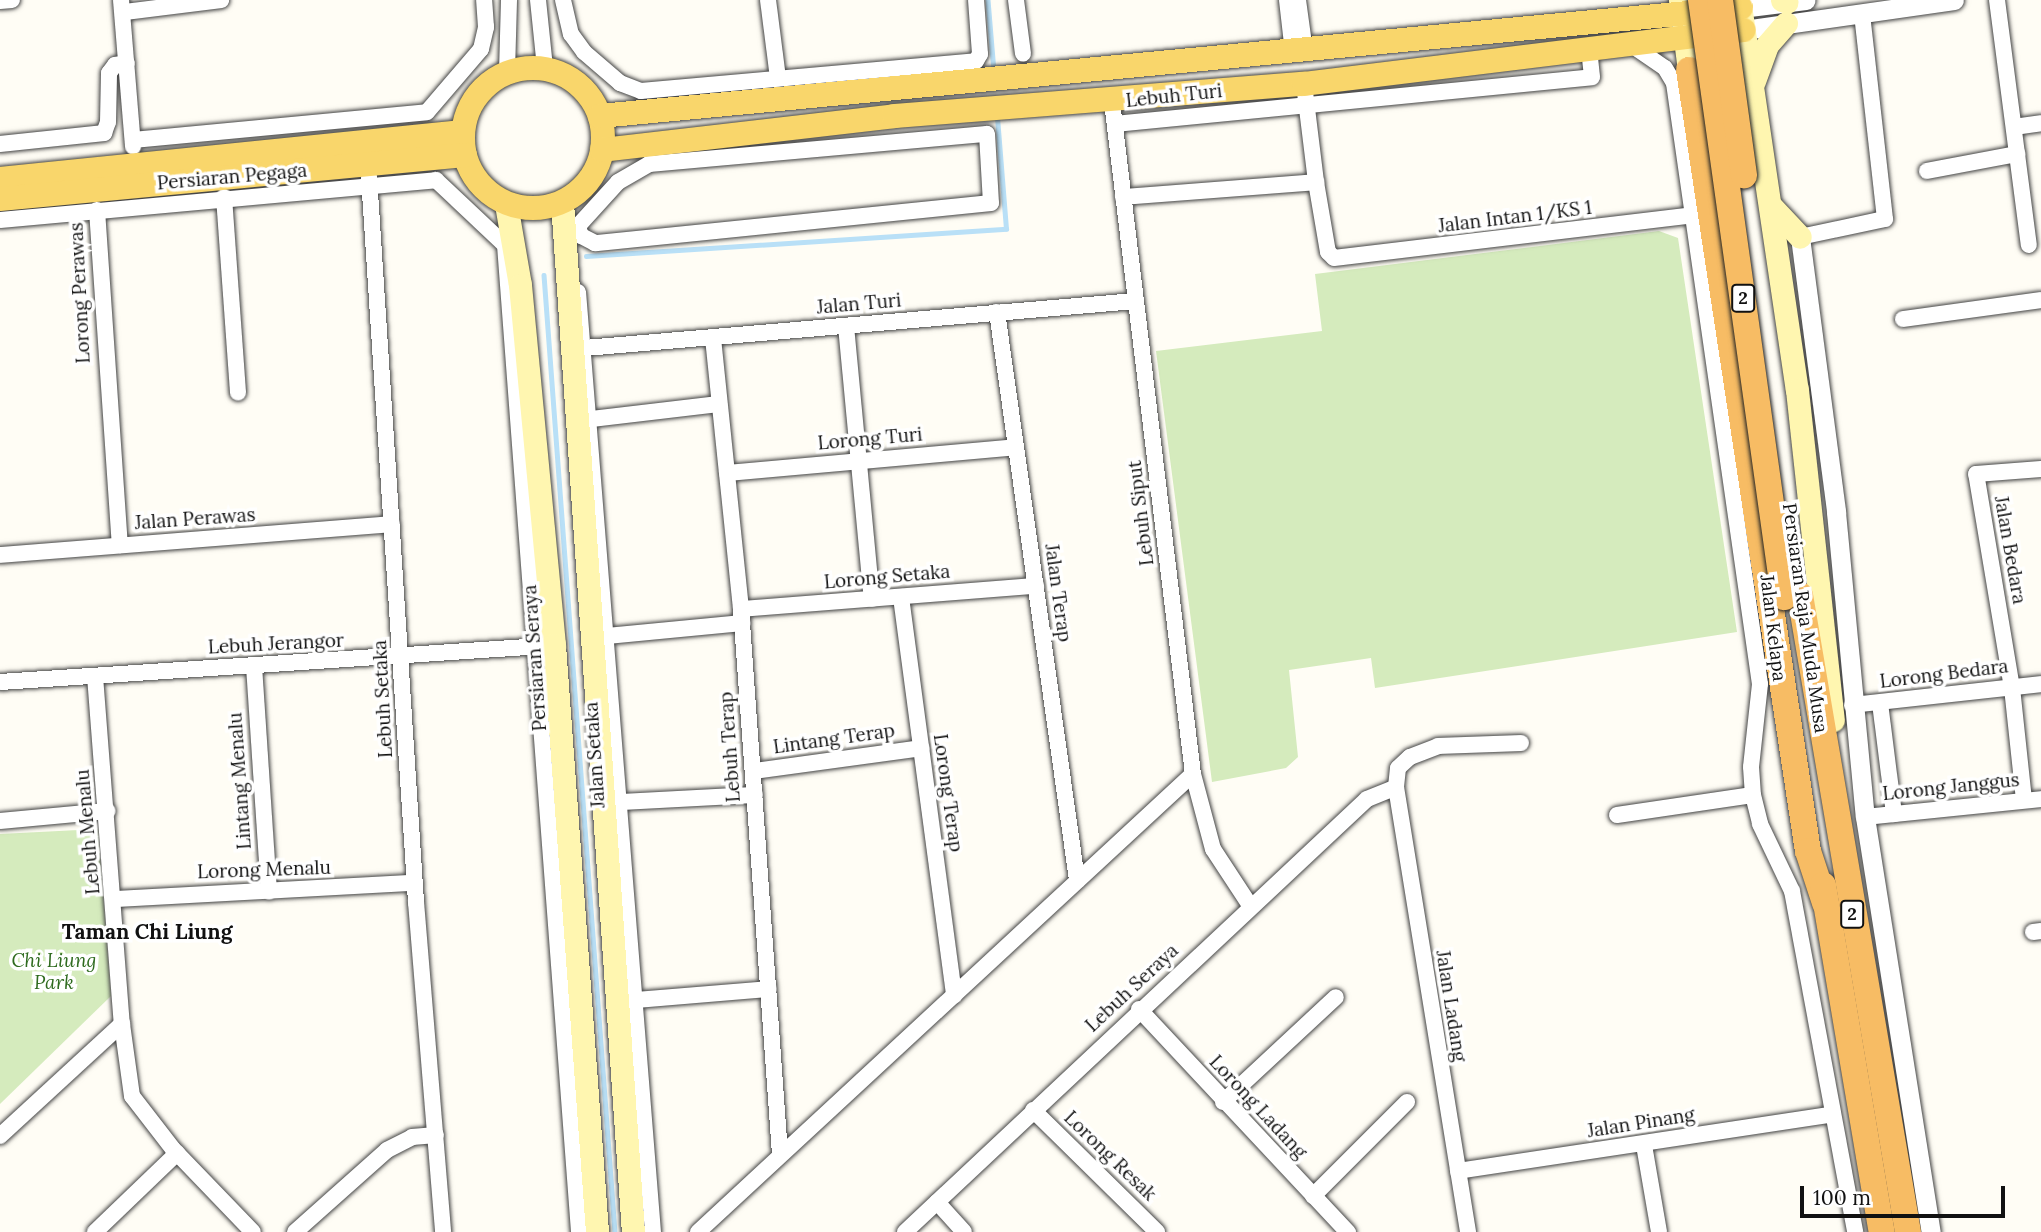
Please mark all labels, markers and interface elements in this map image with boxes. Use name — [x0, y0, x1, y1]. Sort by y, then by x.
street label: Lebuh Turi — [1125, 80, 1223, 112]
street label: Persiaran Pegaga — [156, 159, 308, 195]
street label: Jalan Intan 1/KS 1 — [1437, 196, 1593, 238]
street label: Lorong Perawas — [65, 222, 95, 364]
road number: 2 — [1731, 284, 1755, 312]
street label: Jalan Turi — [816, 289, 902, 319]
street label: Lorong Turi — [817, 423, 923, 455]
street label: Lebuh Siput — [1123, 459, 1159, 567]
street label: Jalan Bedara — [1989, 494, 2031, 606]
street label: Persiaran Raja Muda Musa — [1778, 502, 1832, 734]
street label: Jalan Perawas — [134, 503, 256, 535]
street label: Jalan Terap — [1040, 542, 1076, 644]
street label: Lorong Setaka — [823, 560, 951, 594]
street label: Jalan Kelapa — [1755, 573, 1791, 683]
street label: Persiaran Seraya — [519, 584, 551, 732]
street label: Lebuh Jerangor — [207, 629, 345, 659]
street label: Lebuh Setaka — [369, 639, 397, 759]
street label: Lorong Bedara — [1878, 655, 2010, 693]
street label: Lebuh Terap — [715, 691, 745, 803]
street label: Jalan Setaka — [580, 701, 610, 809]
street label: Lintang Menalu — [224, 712, 256, 850]
street label: Lintang Terap — [772, 719, 896, 759]
street label: Lorong Terap — [928, 732, 968, 854]
street label: Lebuh Menalu — [71, 768, 105, 896]
street label: Lorong Janggus — [1881, 768, 2021, 806]
street label: Lorong Menalu — [197, 856, 331, 884]
road number: 2 — [1840, 900, 1864, 929]
district label: Taman Chi Liung — [62, 919, 232, 945]
street label: Lebuh Seraya — [1081, 939, 1183, 1037]
street label: Jalan Ladang — [1431, 949, 1471, 1063]
park label: Chi Liung Park — [12, 950, 96, 994]
street label: Lorong Ladang — [1204, 1051, 1312, 1163]
street label: Jalan Pinang — [1586, 1103, 1696, 1143]
street label: Lorong Resak — [1059, 1106, 1161, 1206]
scale bar — [1803, 1172, 2008, 1216]
text: 100 m — [1813, 1184, 1871, 1211]

